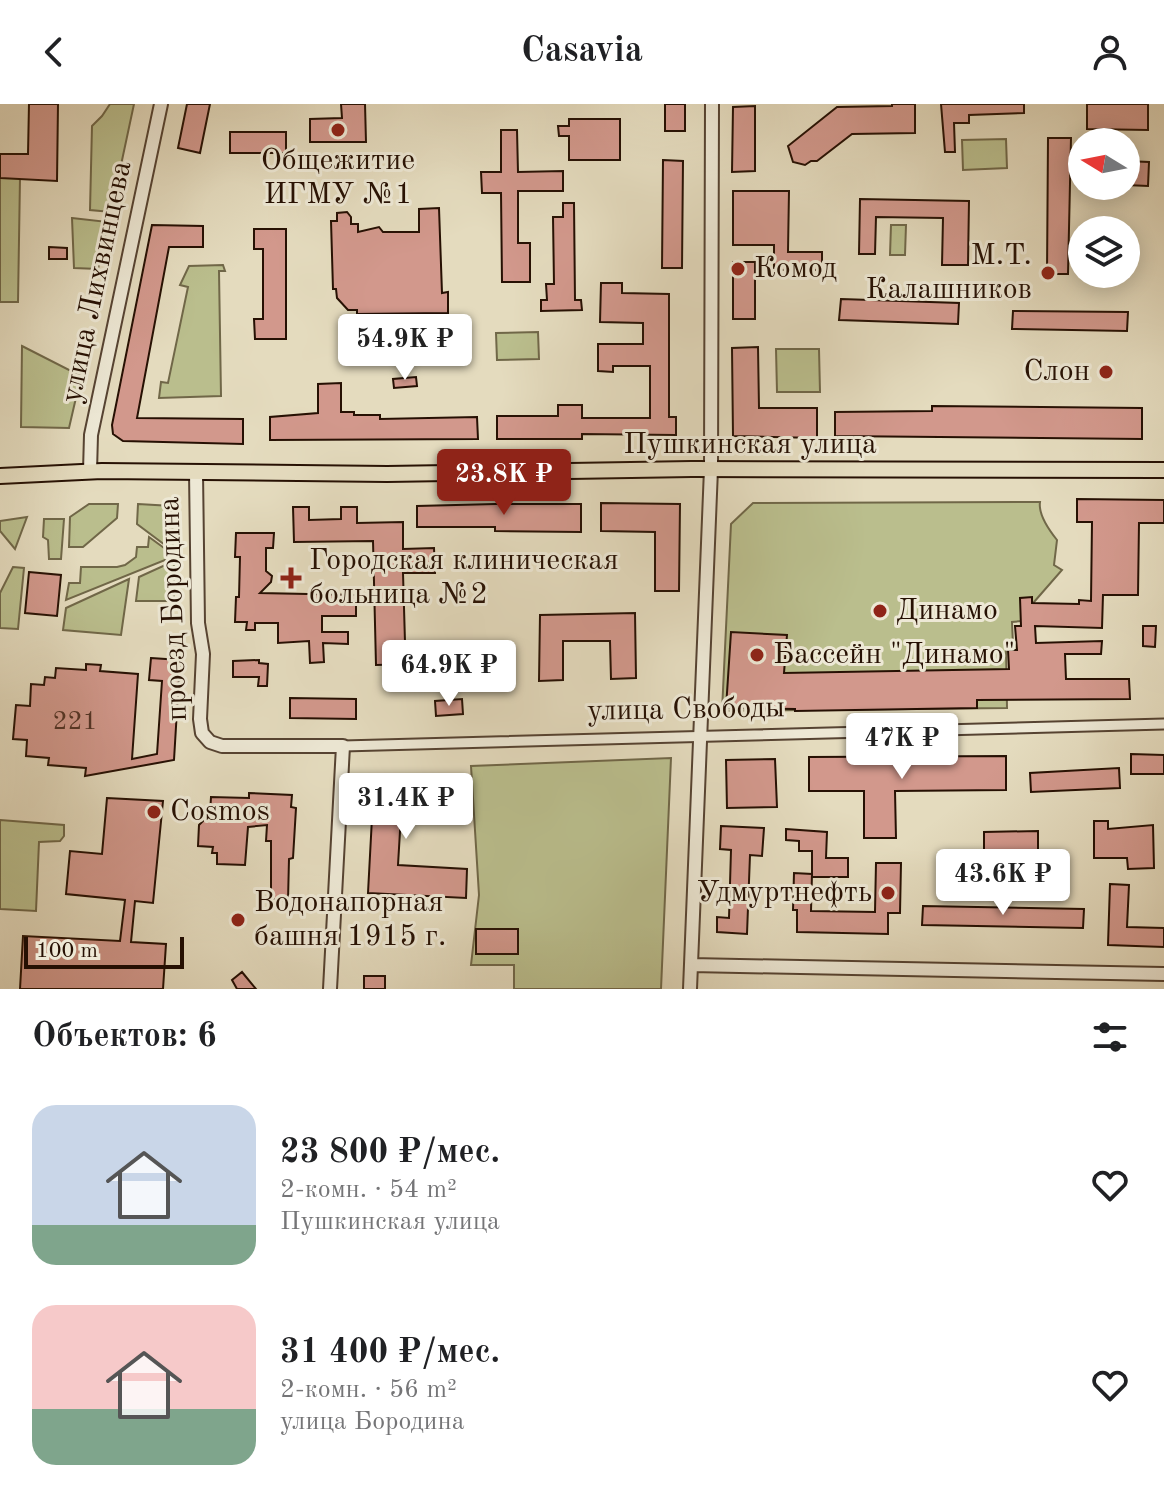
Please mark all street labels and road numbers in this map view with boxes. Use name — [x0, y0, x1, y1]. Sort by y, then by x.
street label: улица Лихвинцева — [57, 158, 137, 406]
street label: Пушкинская улица — [623, 430, 877, 460]
street label: проезд Бородина — [155, 496, 193, 722]
street label: улица Свободы — [587, 693, 785, 727]

